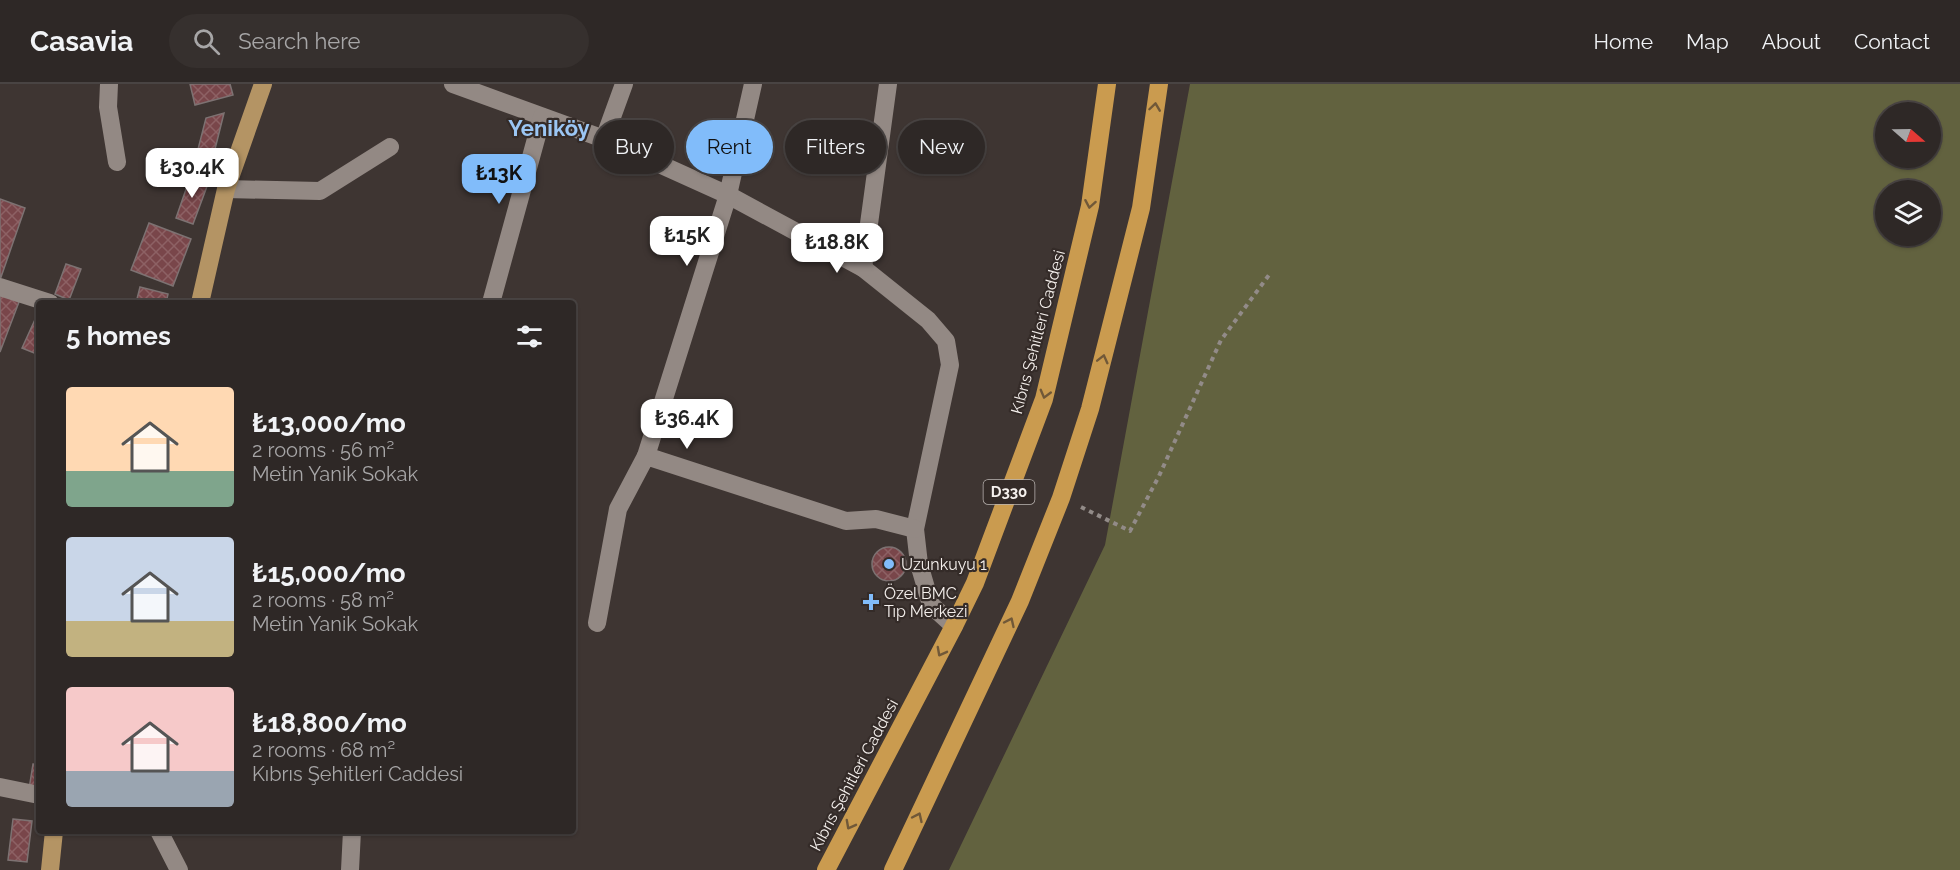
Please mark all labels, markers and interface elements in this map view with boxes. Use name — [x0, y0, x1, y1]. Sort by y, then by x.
search box — [169, 14, 589, 68]
text: Casavia — [30, 25, 133, 58]
icon: search — [190, 25, 223, 58]
text: Search here — [238, 28, 360, 54]
text: Home — [1594, 29, 1653, 54]
text: Map — [1686, 29, 1729, 54]
text: About — [1762, 29, 1821, 54]
text: Contact — [1854, 29, 1930, 54]
one-way arrow — [1149, 102, 1161, 112]
north arrow — [1875, 102, 1941, 168]
map controls — [1875, 102, 1941, 246]
district label: Yeniköy — [508, 115, 590, 141]
chip: Buy — [594, 120, 674, 174]
chip: Rent — [686, 120, 773, 174]
chip: Filters — [785, 120, 886, 174]
chip: New — [898, 120, 985, 174]
pin: ₺30.4K — [143, 148, 241, 199]
pin: ₺13K — [463, 154, 535, 205]
text: ₺30.4K — [160, 155, 224, 179]
text: ₺13K — [476, 161, 522, 185]
button: layers — [1875, 180, 1941, 246]
one-way arrow — [1084, 199, 1097, 209]
pin: ₺15K — [651, 216, 723, 267]
text: ₺15K — [664, 223, 710, 247]
pin: ₺18.8K — [788, 223, 886, 274]
text: ₺18.8K — [805, 230, 869, 254]
street label: Kıbrıs Şehitleri Caddesi — [1007, 248, 1069, 416]
icon: filters — [513, 320, 546, 353]
text: 5 homes — [66, 321, 171, 351]
one-way arrow — [1095, 354, 1108, 364]
one-way arrow — [1040, 388, 1052, 399]
pin: ₺36.4K — [638, 399, 736, 450]
text: ₺36.4K — [655, 406, 719, 430]
text: ₺13,000/mo — [252, 408, 406, 438]
icon: home — [114, 411, 186, 483]
text: 2 rooms · 56 m² — [252, 438, 394, 462]
text: Metin Yanik Sokak — [252, 462, 418, 486]
road number: D330 — [984, 480, 1034, 504]
place label: Uzunkuyu 1 — [901, 555, 987, 574]
marker: Uzunkuyu 1 — [882, 557, 896, 571]
text: ₺15,000/mo — [252, 558, 406, 588]
icon: home — [114, 561, 186, 633]
place label: Özel BMC Tıp Merkezi — [884, 583, 967, 621]
text: 2 rooms · 58 m² — [252, 588, 394, 612]
marker: Özel BMC Tıp Merkezi — [862, 593, 880, 611]
text: Metin Yanik Sokak — [252, 612, 418, 636]
one-way arrow — [1002, 617, 1014, 628]
one-way arrow — [937, 646, 948, 657]
street label: Kıbrıs Şehitleri Caddesi — [806, 696, 902, 854]
text: ₺18,800/mo — [252, 708, 407, 738]
icon: home — [114, 711, 186, 783]
text: 2 rooms · 68 m² — [252, 738, 395, 762]
text: Kıbrıs Şehitleri Caddesi — [252, 762, 463, 786]
one-way arrow — [910, 813, 922, 824]
one-way arrow — [846, 819, 857, 829]

